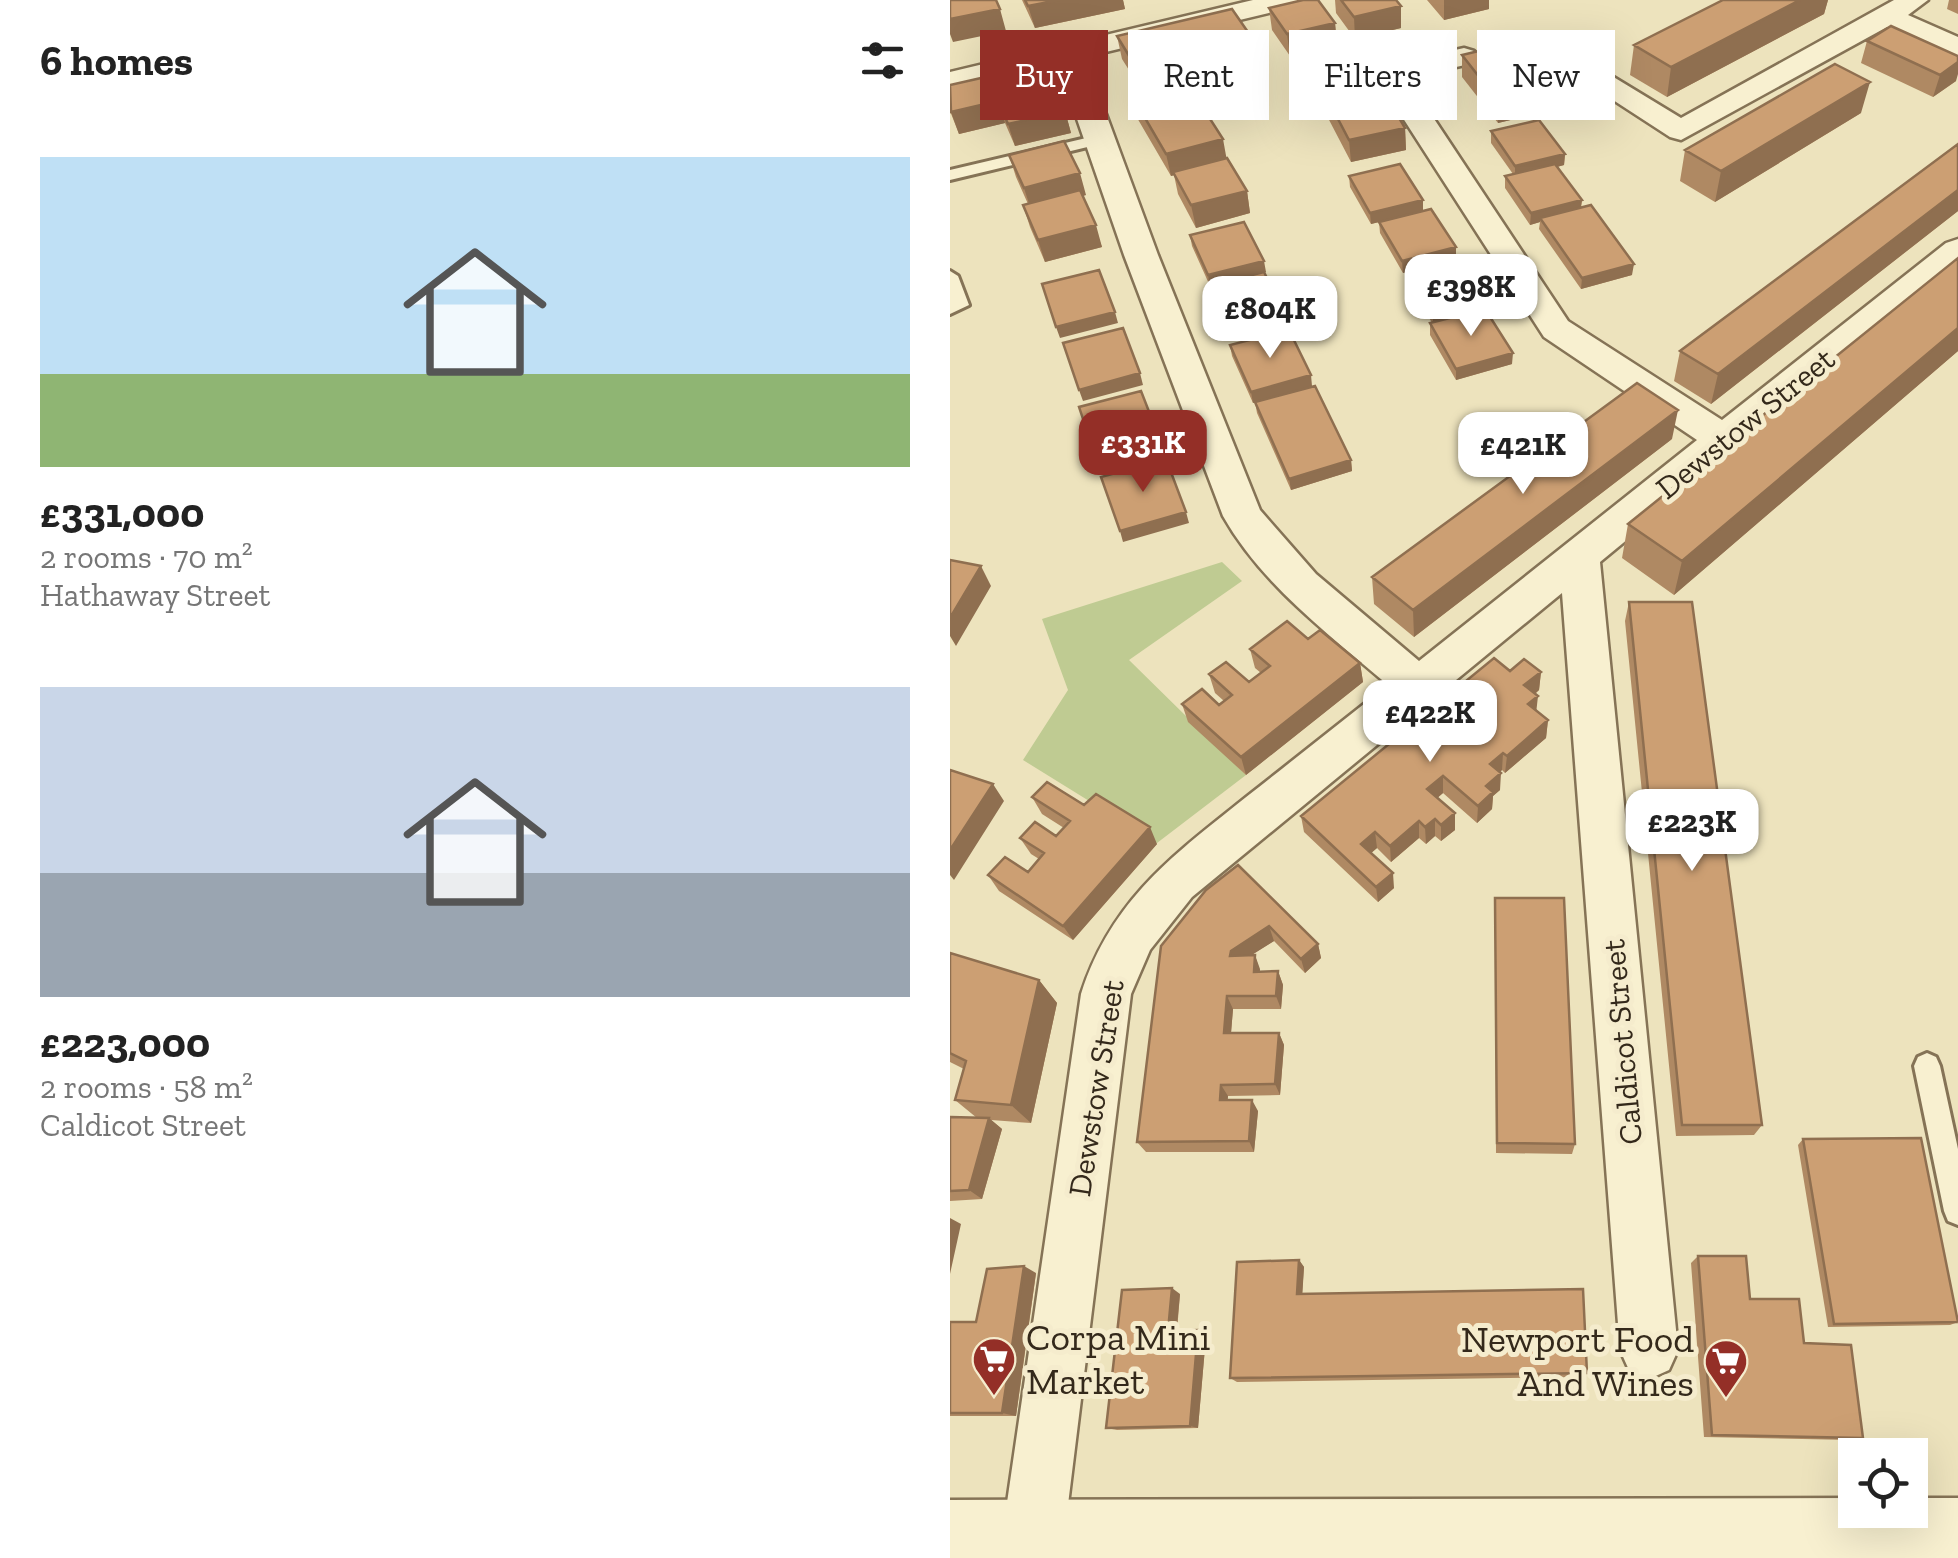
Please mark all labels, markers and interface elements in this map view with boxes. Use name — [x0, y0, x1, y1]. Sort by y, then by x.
chip: Buy — [980, 30, 1108, 120]
chip: Rent — [1128, 30, 1269, 120]
chip: Filters — [1289, 30, 1457, 120]
chip: New — [1477, 30, 1615, 120]
icon: filters — [855, 33, 910, 88]
text: 6 homes — [40, 35, 193, 86]
icon: home — [385, 222, 565, 402]
pin: £398K — [1401, 254, 1541, 339]
text: £398K — [1427, 267, 1515, 305]
pin: £804K — [1200, 276, 1340, 361]
text: £804K — [1224, 289, 1316, 327]
street label: Dewstow Street — [1648, 339, 1842, 507]
pin: £331K — [1073, 410, 1213, 495]
pin: £421K — [1453, 412, 1593, 497]
text: £331K — [1101, 423, 1185, 461]
text: £421K — [1480, 425, 1566, 463]
text: £331,000 — [40, 487, 204, 538]
text: 2 rooms · 70 m² — [40, 538, 253, 576]
text: Hathaway Street — [40, 576, 270, 614]
pin: £422K — [1360, 680, 1500, 765]
text: £422K — [1385, 693, 1475, 731]
icon: home — [385, 752, 565, 932]
pin: £223K — [1622, 789, 1762, 874]
text: £223K — [1648, 802, 1736, 840]
street label: Caldicot Street — [1594, 938, 1650, 1146]
street label: Dewstow Street — [1060, 977, 1132, 1199]
text: £223,000 — [40, 1017, 210, 1068]
text: 2 rooms · 58 m² — [40, 1068, 253, 1106]
text: Caldicot Street — [40, 1106, 246, 1144]
place label: Corpa Mini Market — [1026, 1314, 1210, 1404]
place label: Newport Food And Wines — [1461, 1316, 1694, 1406]
supermarket icon: Corpa Mini Market — [971, 1336, 1017, 1397]
supermarket icon: Newport Food And Wines — [1703, 1338, 1749, 1399]
map controls — [1838, 1438, 1928, 1528]
button: locate — [1838, 1438, 1928, 1528]

